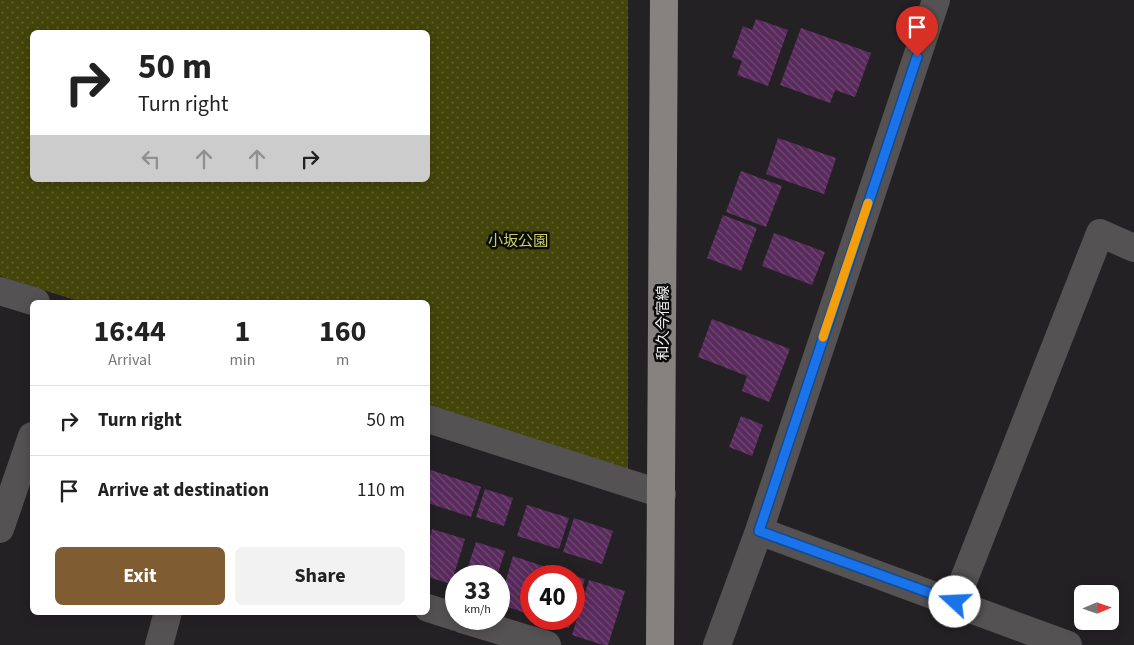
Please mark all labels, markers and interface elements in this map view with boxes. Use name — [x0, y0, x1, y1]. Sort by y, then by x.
pin — [896, 6, 938, 57]
icon: arrive — [903, 13, 931, 41]
text: 50 m — [138, 42, 212, 92]
icon: right — [55, 50, 120, 115]
text: Turn right — [138, 88, 228, 120]
icon: left — [137, 145, 165, 173]
icon: ahead — [190, 145, 218, 173]
icon: ahead — [243, 145, 271, 173]
icon: right — [296, 145, 324, 173]
park label: 小坂公園 — [488, 231, 548, 252]
street label: 和久今宿線 — [653, 285, 674, 361]
text: 16:44 — [94, 310, 166, 353]
text: 1 — [234, 310, 250, 353]
text: 160 — [319, 310, 366, 353]
text: Arrival — [108, 349, 151, 371]
text: min — [229, 349, 255, 371]
text: m — [336, 349, 349, 371]
icon: right — [55, 407, 83, 435]
text: Turn right — [98, 407, 182, 434]
text: 50 m — [367, 407, 405, 434]
icon: arrive — [55, 477, 83, 505]
text: Arrive at destination — [98, 477, 269, 504]
text: 110 m — [357, 477, 405, 504]
button: Exit — [55, 547, 225, 605]
button: Share — [235, 547, 405, 605]
speed limit sign: 40 — [520, 565, 585, 630]
text: 33 — [464, 573, 491, 609]
position arrow — [928, 575, 980, 627]
north arrow — [1074, 585, 1119, 630]
map controls — [1074, 585, 1119, 630]
text: km/h — [464, 601, 491, 618]

